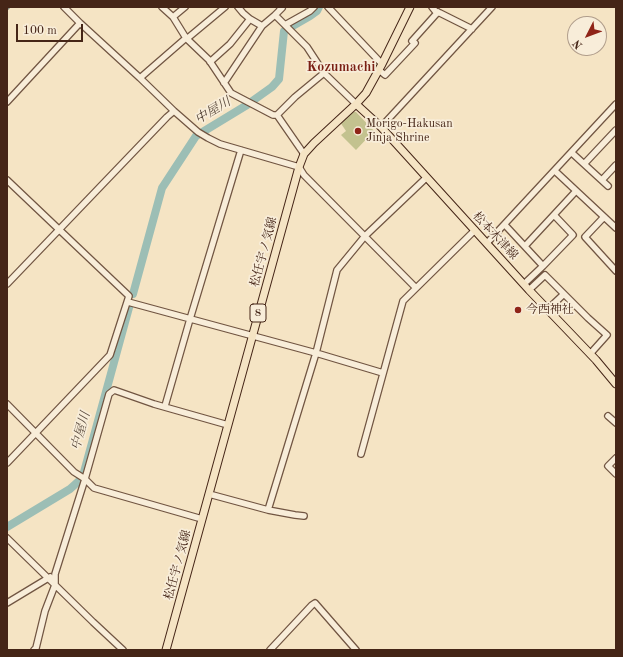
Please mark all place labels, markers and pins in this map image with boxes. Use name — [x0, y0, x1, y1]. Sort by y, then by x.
place label: Morigo-Hakusan Jinja Shrine — [366, 117, 453, 145]
marker: Morigo-Hakusan Jinja Shrine — [353, 126, 363, 136]
place label: 今西神社 — [526, 303, 574, 317]
marker: 今西神社 — [513, 305, 523, 315]

